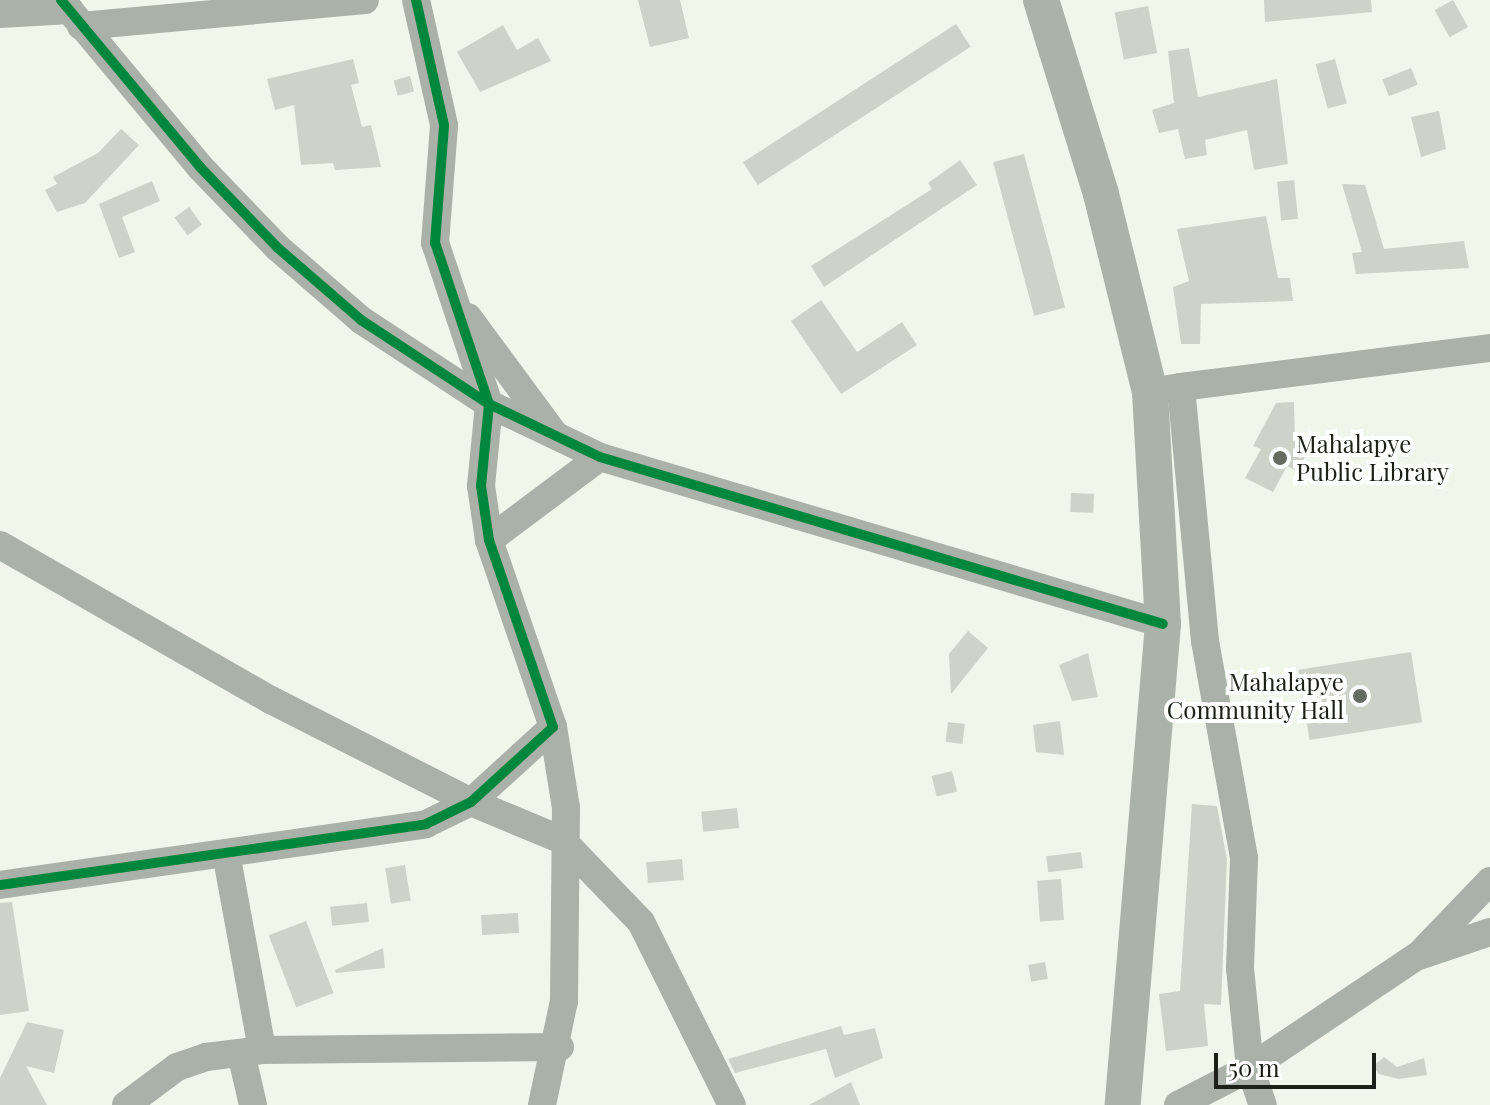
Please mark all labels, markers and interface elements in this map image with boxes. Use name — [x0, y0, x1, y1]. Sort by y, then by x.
place label: Mahalapye Public Library — [1296, 430, 1449, 486]
marker: Mahalapye Public Library — [1271, 449, 1289, 467]
place label: Mahalapye Community Hall — [1166, 668, 1344, 724]
marker: Mahalapye Community Hall — [1351, 687, 1369, 705]
scale bar — [1218, 1037, 1380, 1087]
text: 50 m — [1228, 1051, 1280, 1083]

